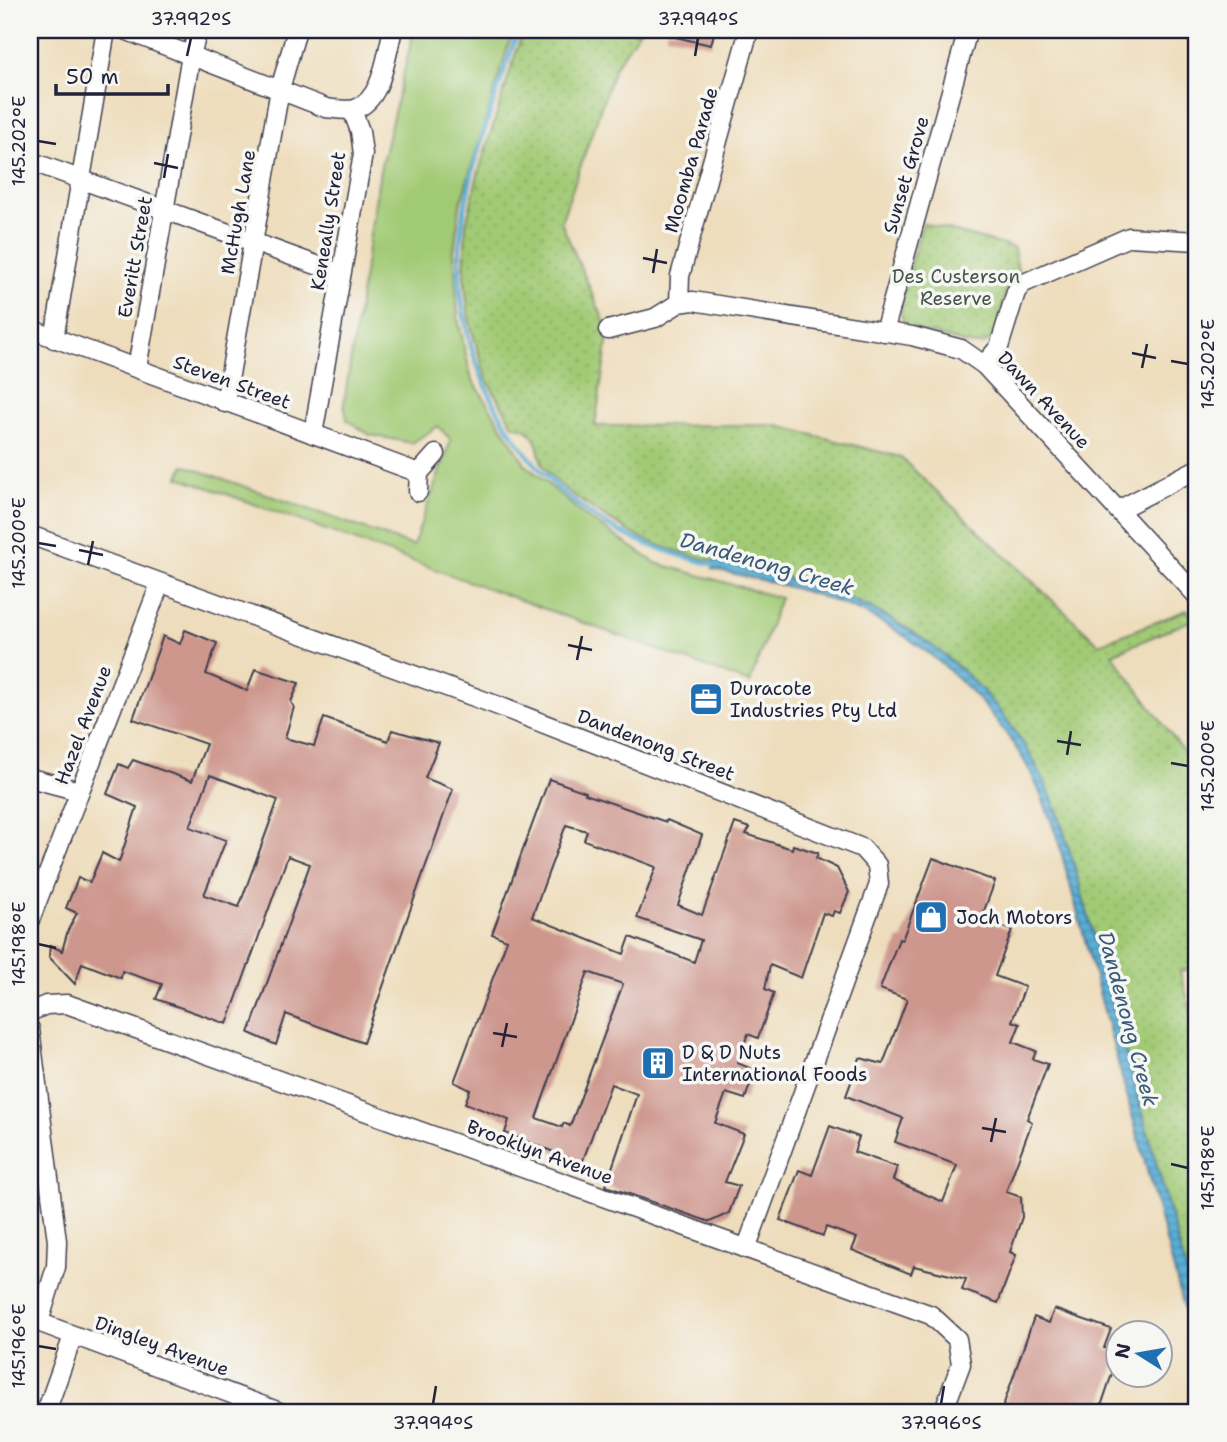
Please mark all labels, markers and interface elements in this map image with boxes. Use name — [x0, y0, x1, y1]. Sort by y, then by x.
text: 37.992°S — [151, 7, 231, 31]
text: 37.994°S — [658, 7, 738, 31]
scale bar — [56, 52, 168, 96]
text: 50 m — [66, 63, 119, 91]
street label: Moomba Parade — [658, 84, 724, 236]
text: 145.202°E — [7, 96, 31, 186]
street label: Sunset Grove — [877, 113, 935, 237]
street label: McHugh Lane — [215, 148, 261, 276]
street label: Keneally Street — [305, 150, 351, 292]
street label: Everitt Street — [112, 194, 158, 320]
park label: Des Custerson Reserve — [892, 264, 1020, 311]
text: 145.202°E — [1196, 319, 1220, 409]
street label: Dawn Avenue — [992, 346, 1096, 454]
street label: Steven Street — [170, 349, 294, 415]
text: 145.200°E — [7, 497, 31, 589]
water label: Dandenong Creek — [677, 526, 857, 602]
street label: Hazel Avenue — [49, 662, 117, 788]
place label: Duracote Industries Pty Ltd — [730, 676, 897, 723]
office icon: Duracote Industries Pty Ltd — [687, 680, 725, 718]
street label: Dandenong Street — [574, 703, 738, 787]
text: 145.200°E — [1196, 720, 1220, 812]
shop icon: Joch Motors — [912, 898, 950, 936]
text: 145.198°E — [7, 902, 31, 986]
place label: Joch Motors — [956, 905, 1072, 930]
water label: Dandenong Creek — [1091, 928, 1165, 1110]
place label: D & D Nuts International Foods — [682, 1040, 867, 1087]
building icon: D & D Nuts International Foods — [639, 1044, 677, 1082]
street label: Brooklyn Avenue — [463, 1114, 617, 1190]
text: 145.198°E — [1196, 1126, 1220, 1210]
text: 145.196°E — [7, 1304, 31, 1388]
street label: Dingley Avenue — [91, 1310, 233, 1382]
north arrow — [1104, 1320, 1174, 1390]
text: N — [1109, 1341, 1137, 1361]
text: 37.994°S — [393, 1411, 473, 1435]
text: 37.996°S — [901, 1411, 981, 1435]

